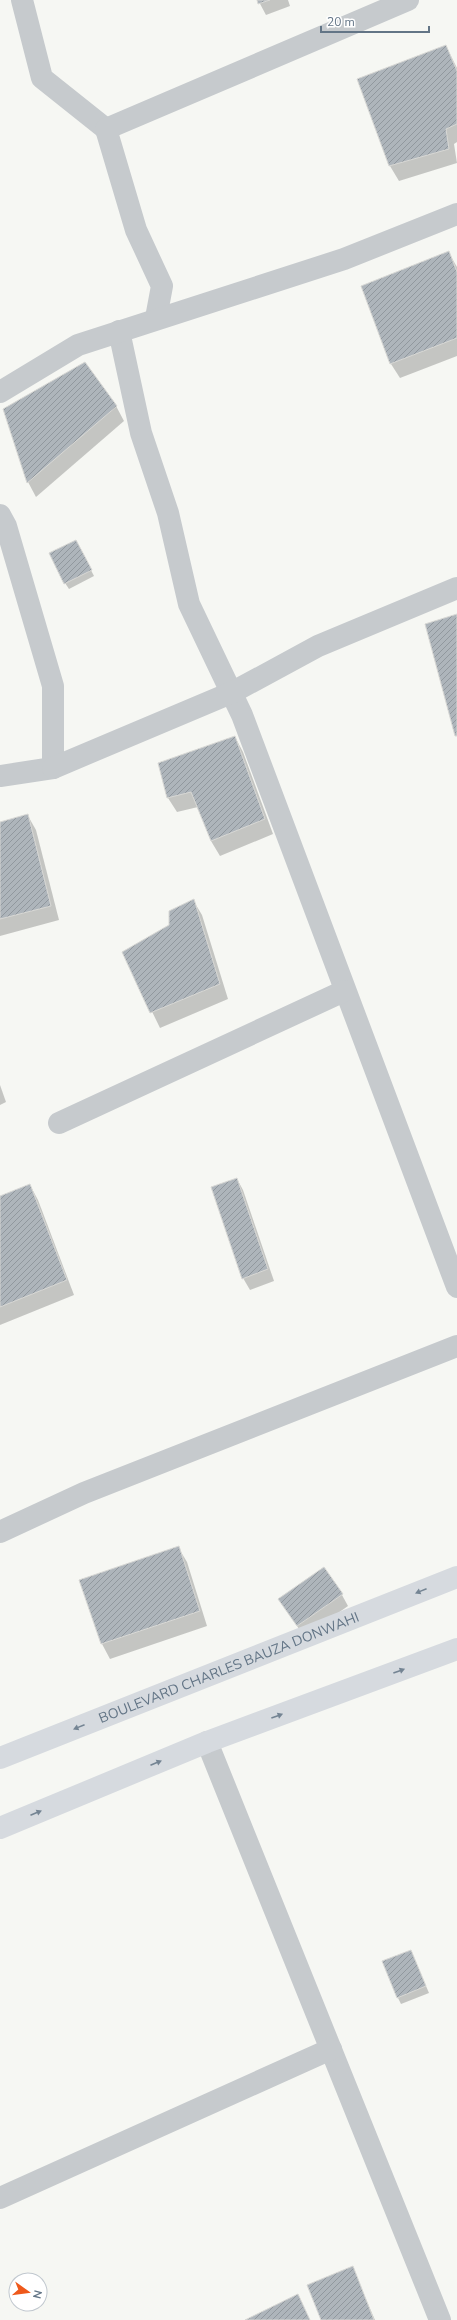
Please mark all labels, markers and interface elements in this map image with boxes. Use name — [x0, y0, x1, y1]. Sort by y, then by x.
scale bar — [321, 8, 429, 34]
text: 20 m — [327, 14, 355, 30]
one-way arrow — [414, 1589, 426, 1595]
street label: BOULEVARD CHARLES BAUZA DONWAHI — [96, 1607, 362, 1728]
one-way arrow — [394, 1667, 406, 1673]
one-way arrow — [272, 1713, 284, 1719]
one-way arrow — [72, 1724, 84, 1730]
one-way arrow — [151, 1760, 163, 1766]
one-way arrow — [30, 1810, 42, 1816]
north arrow — [8, 2272, 48, 2312]
text: N — [29, 2288, 45, 2300]

